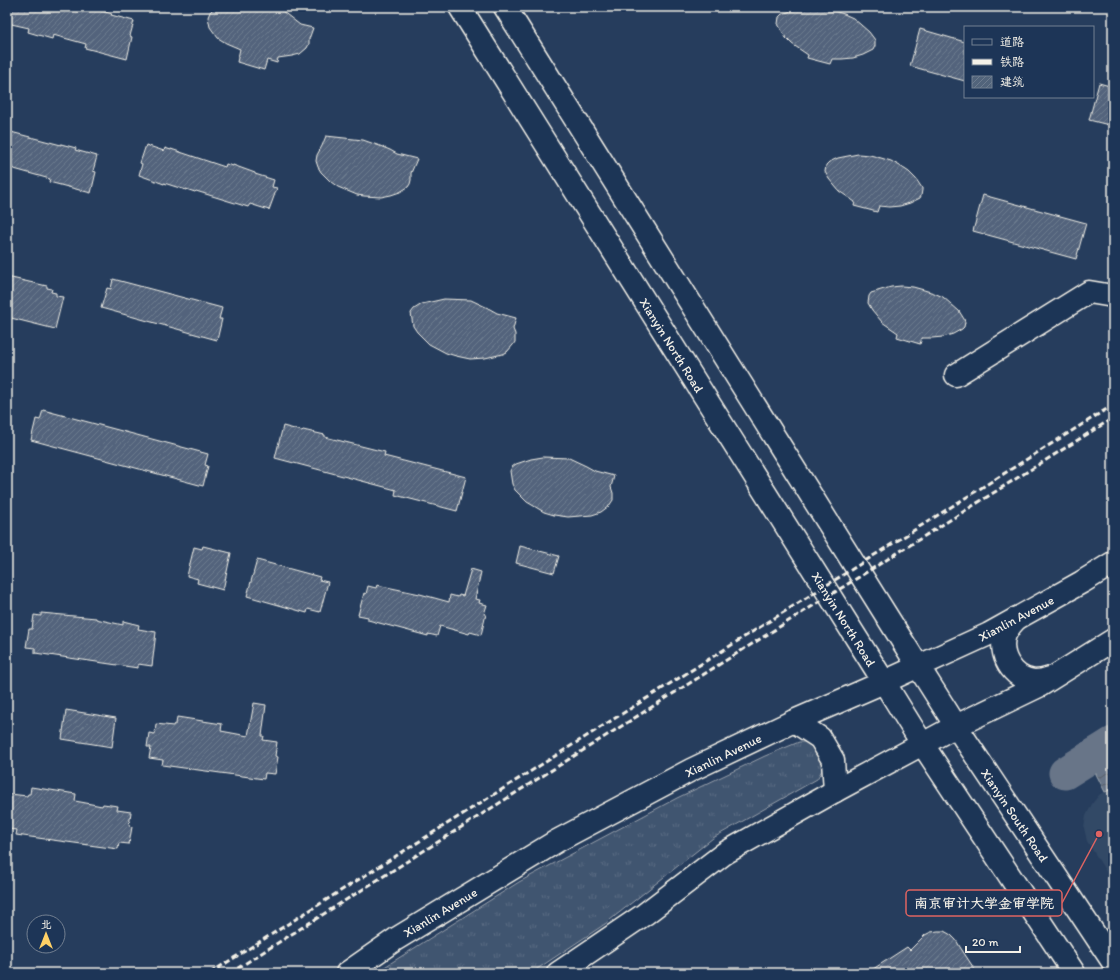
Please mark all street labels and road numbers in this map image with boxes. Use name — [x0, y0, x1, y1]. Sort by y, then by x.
street label: Xianyin North Road — [636, 295, 707, 395]
street label: Xianyin North Road — [808, 569, 879, 669]
street label: Xianlin Avenue — [976, 592, 1057, 645]
street label: Xianlin Avenue — [682, 730, 764, 780]
street label: Xianyin South Road — [978, 766, 1051, 865]
street label: Xianlin Avenue — [401, 885, 480, 940]

